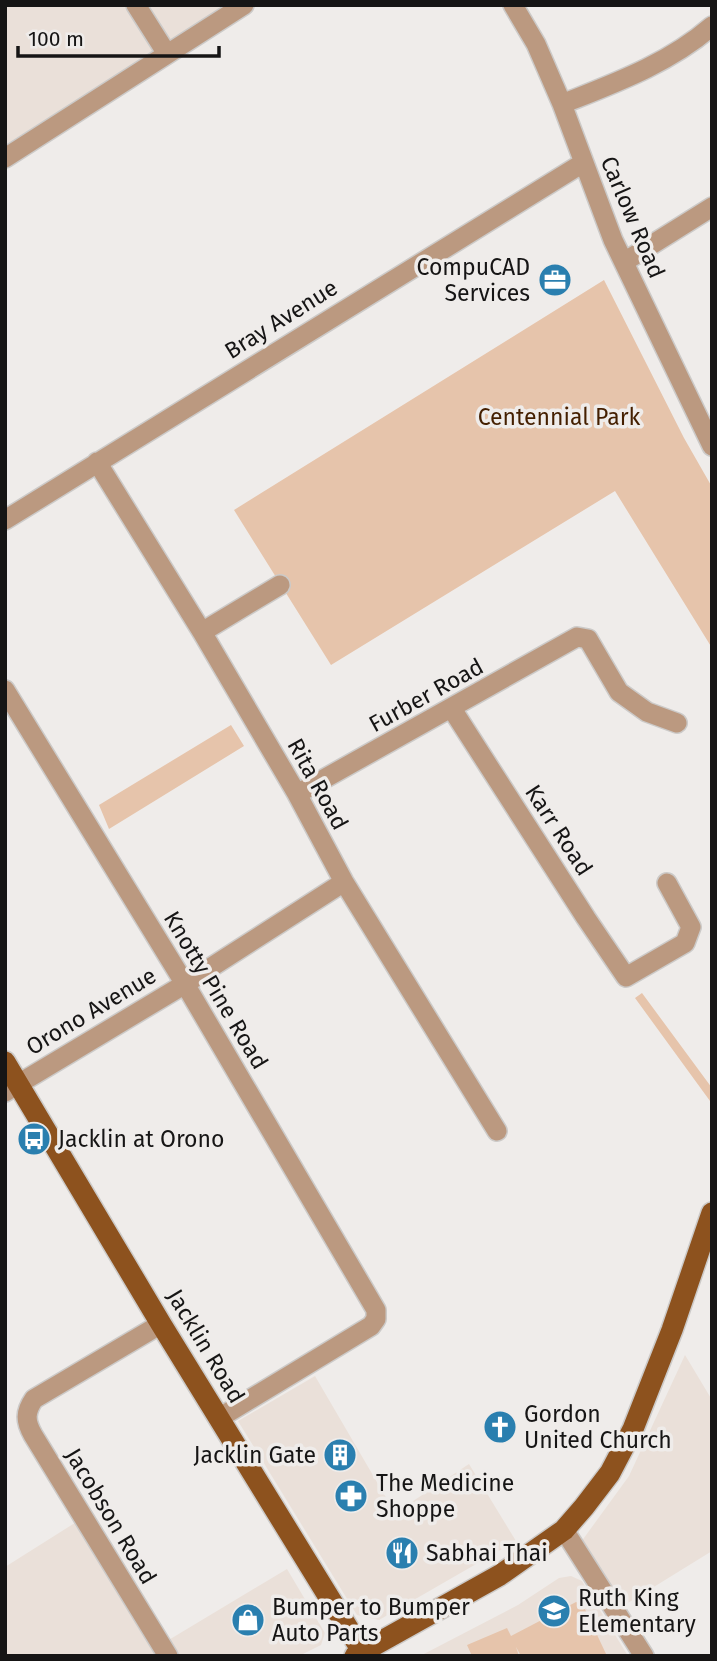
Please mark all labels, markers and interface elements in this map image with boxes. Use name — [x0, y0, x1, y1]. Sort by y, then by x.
scale bar — [18, 14, 219, 58]
text: 100 m — [28, 26, 84, 52]
street label: Carlow Road — [595, 152, 671, 282]
place label: CompuCAD Services — [417, 253, 530, 307]
office icon: CompuCAD Services — [536, 261, 574, 299]
street label: Bray Avenue — [219, 273, 343, 365]
park label: Centennial Park — [478, 403, 641, 431]
street label: Furber Road — [364, 652, 488, 738]
street label: Rita Road — [281, 733, 355, 835]
street label: Karr Road — [519, 779, 599, 881]
street label: Knotty Pine Road — [158, 906, 274, 1074]
street label: Orono Avenue — [21, 961, 161, 1061]
bus stop icon: Jacklin at Orono — [15, 1120, 53, 1158]
place label: Jacklin at Orono — [58, 1125, 224, 1153]
street label: Jacklin Road — [161, 1284, 251, 1408]
place label: Gordon United Church — [524, 1400, 672, 1454]
church icon: Gordon United Church — [481, 1408, 519, 1446]
building icon: Jacklin Gate — [321, 1436, 359, 1474]
place label: Jacklin Gate — [193, 1441, 316, 1469]
street label: Jacobson Road — [59, 1443, 163, 1589]
place label: The Medicine Shoppe — [376, 1469, 514, 1523]
pharmacy icon: The Medicine Shoppe — [332, 1477, 370, 1515]
restaurant icon: Sabhai Thai — [383, 1534, 421, 1572]
place label: Sabhai Thai — [426, 1539, 548, 1567]
place label: Ruth King Elementary — [578, 1584, 697, 1638]
school or university icon: Ruth King Elementary — [535, 1592, 573, 1630]
place label: Bumper to Bumper Auto Parts — [272, 1593, 470, 1647]
shop icon: Bumper to Bumper Auto Parts — [229, 1601, 267, 1639]

